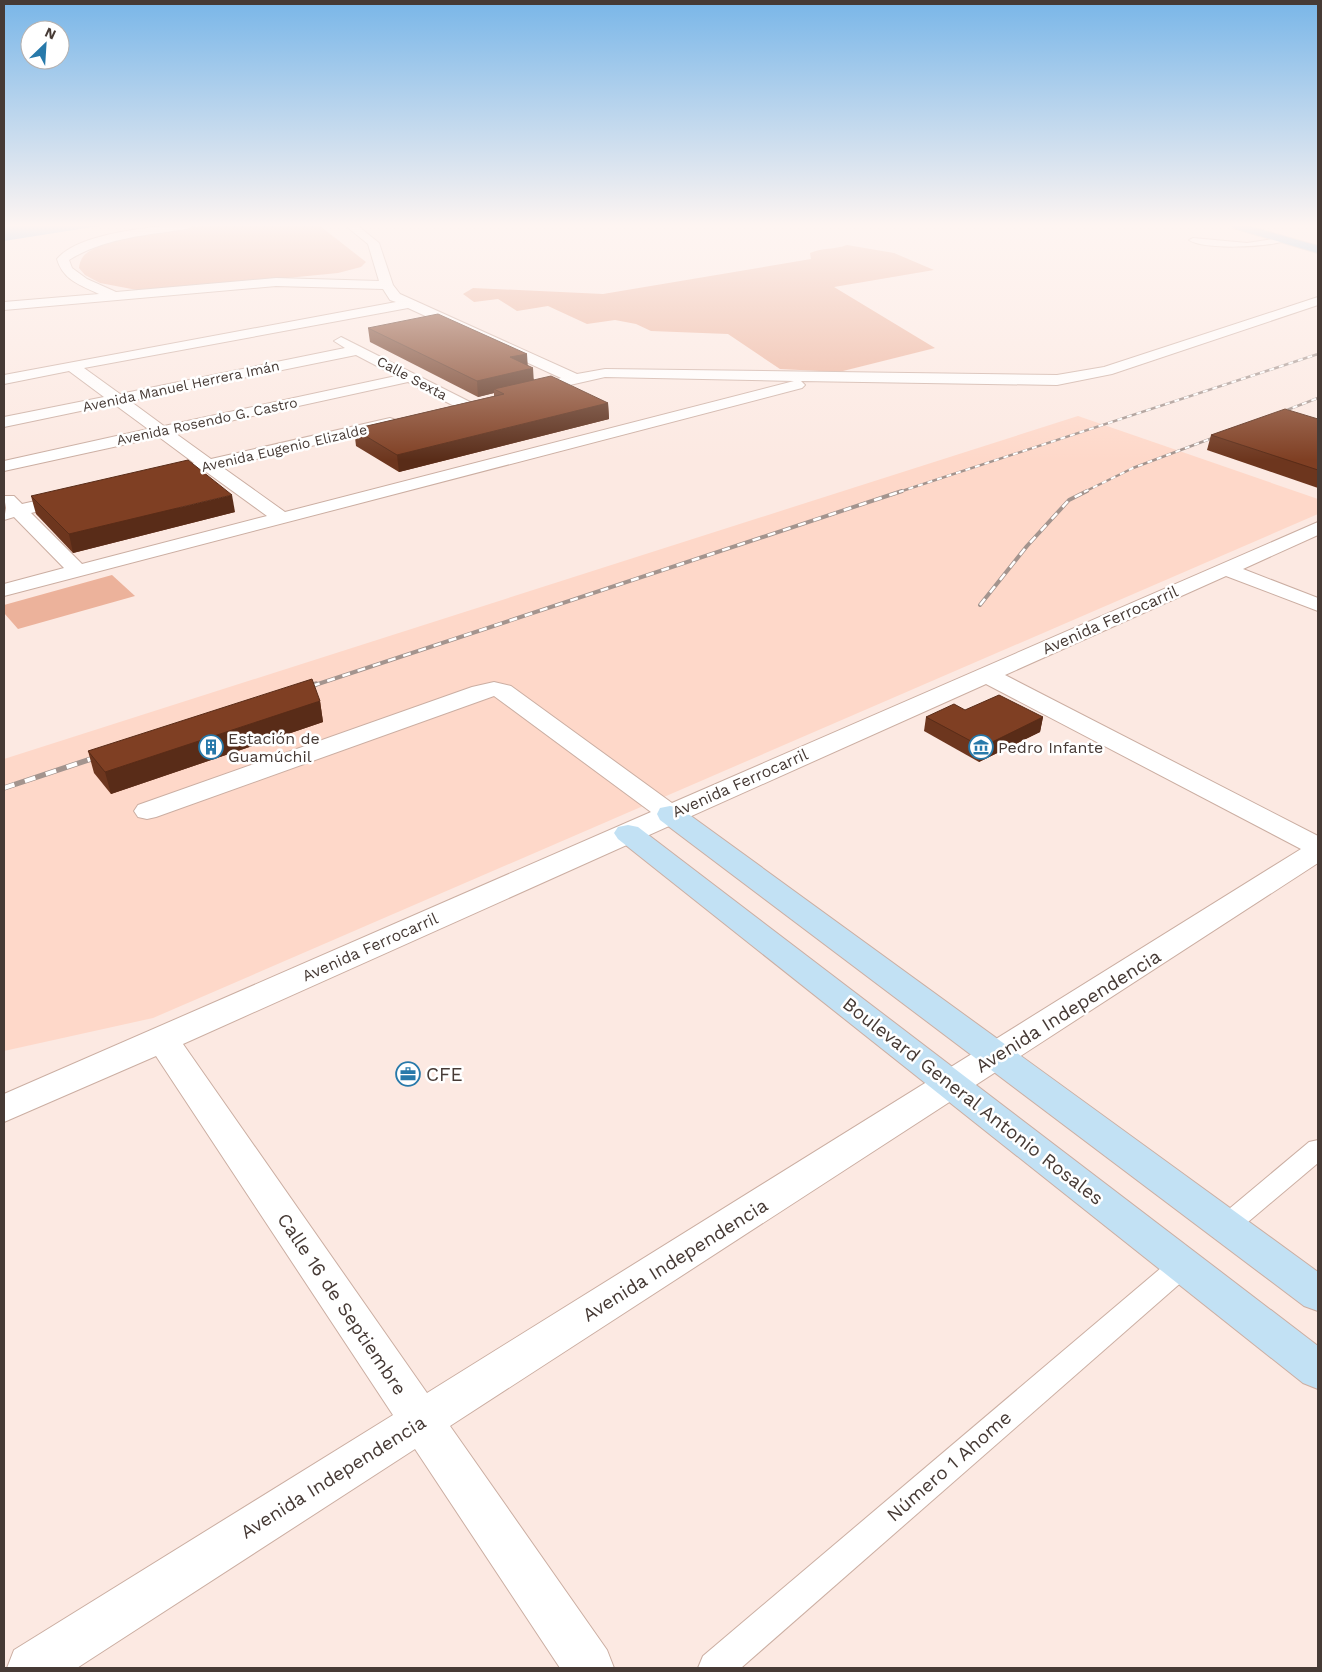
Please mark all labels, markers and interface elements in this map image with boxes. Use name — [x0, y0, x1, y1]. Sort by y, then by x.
north arrow — [20, 20, 70, 70]
text: N — [42, 24, 59, 43]
street label: Calle Sexta — [374, 353, 450, 403]
street label: Avenida Manuel Herrera Imán — [81, 357, 281, 415]
street label: Avenida Rosendo G. Castro — [115, 394, 299, 448]
street label: Avenida Eugenio Elizalde — [200, 421, 368, 475]
street label: Avenida Ferrocarril — [1039, 581, 1181, 659]
place label: Estación de Guamúchil — [228, 729, 320, 766]
building icon: Estación de Guamúchil — [198, 734, 224, 760]
museum icon: Pedro Infante — [968, 734, 994, 760]
place label: Pedro Infante — [998, 738, 1103, 757]
street label: Avenida Ferrocarril — [669, 744, 811, 822]
street label: Avenida Ferrocarril — [299, 908, 441, 986]
street label: Avenida Independencia — [971, 944, 1165, 1077]
street label: Boulevard General Antonio Rosales — [838, 992, 1108, 1210]
office icon: CFE — [395, 1061, 421, 1087]
place label: CFE — [426, 1063, 463, 1086]
street label: Avenida Independencia — [578, 1193, 772, 1326]
street label: Calle 16 de Septiembre — [272, 1209, 412, 1399]
street label: Número 1 Ahome — [882, 1406, 1016, 1526]
street label: Avenida Independencia — [236, 1410, 430, 1543]

